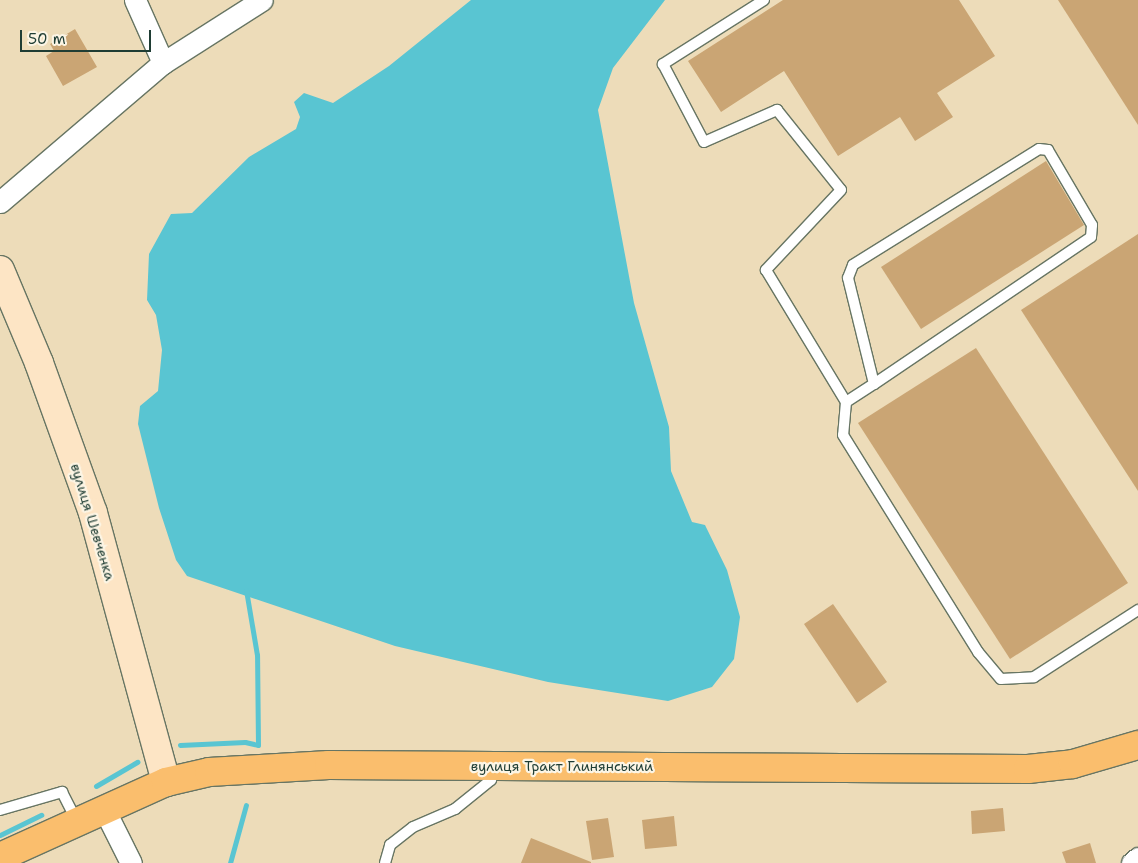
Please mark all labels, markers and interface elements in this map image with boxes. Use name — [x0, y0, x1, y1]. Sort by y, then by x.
scale bar — [22, 20, 154, 52]
text: 50 m — [28, 29, 66, 49]
street label: вулиця Шевченка — [67, 461, 119, 583]
street label: вулиця Тракт Глинянський — [471, 758, 653, 774]

